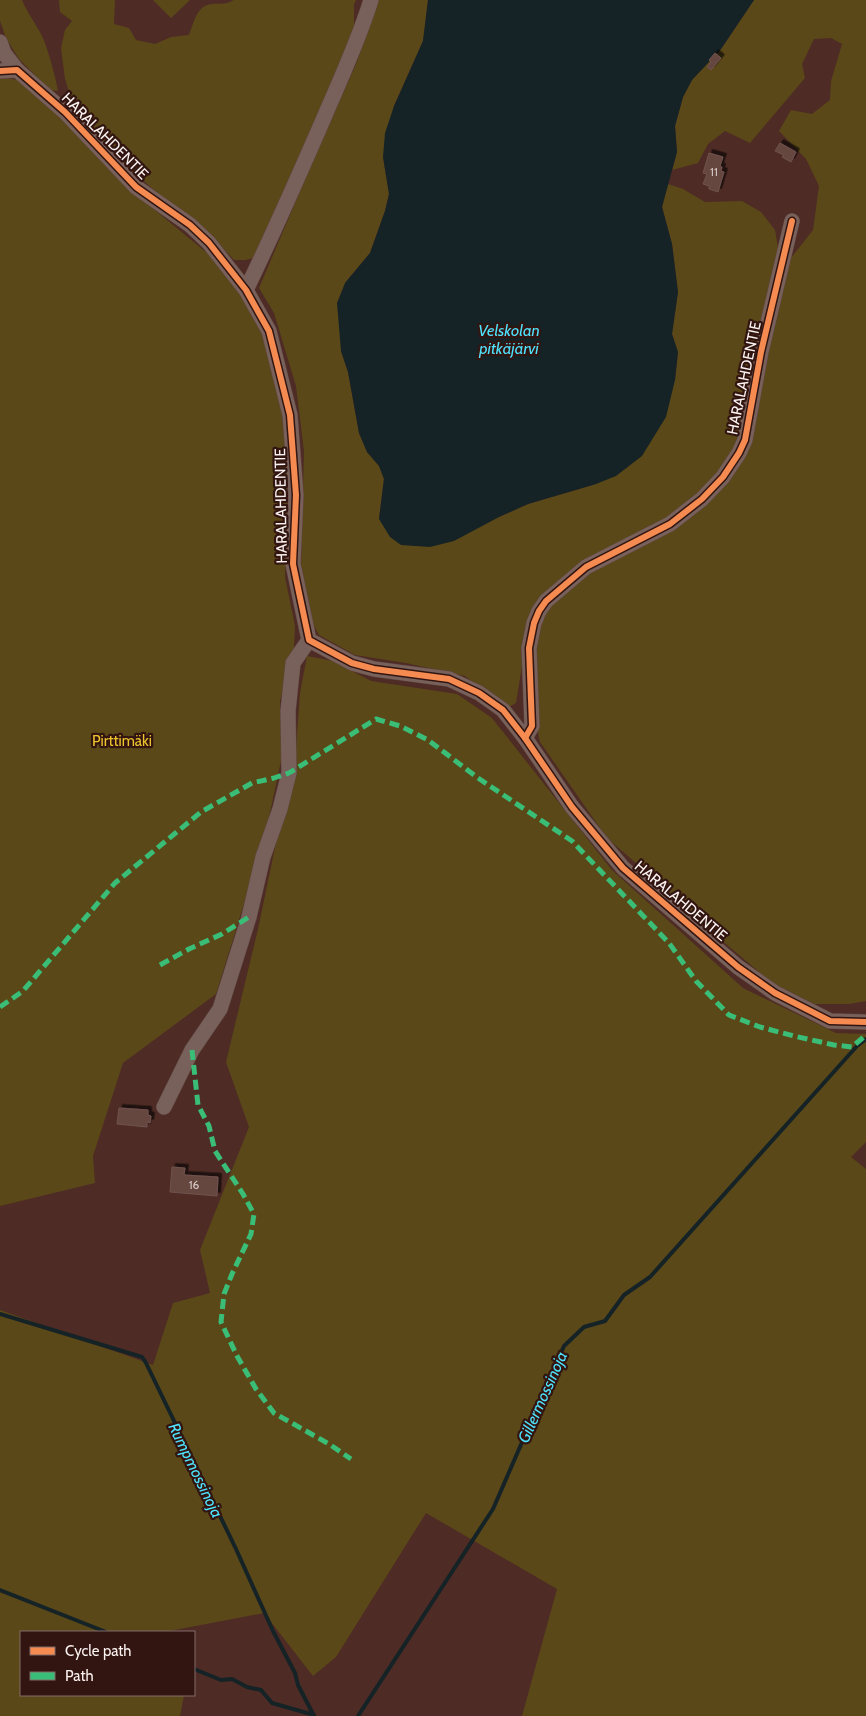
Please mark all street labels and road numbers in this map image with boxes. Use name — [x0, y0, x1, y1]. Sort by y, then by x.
street label: HARALAHDENTIE — [58, 89, 152, 183]
street label: HARALAHDENTIE — [723, 320, 765, 436]
street label: HARALAHDENTIE — [271, 448, 291, 564]
street label: HARALAHDENTIE — [631, 857, 731, 945]

